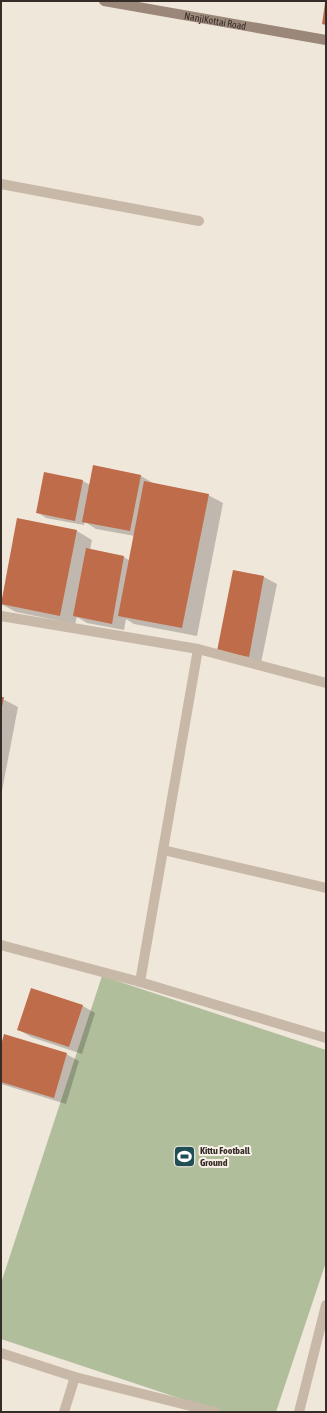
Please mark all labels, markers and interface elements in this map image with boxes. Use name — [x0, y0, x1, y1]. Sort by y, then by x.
street label: NanjiKottai Road — [183, 10, 247, 31]
sports icon: Kittu Football Ground — [171, 1143, 197, 1169]
place label: Kittu Football Ground — [200, 1145, 250, 1168]

